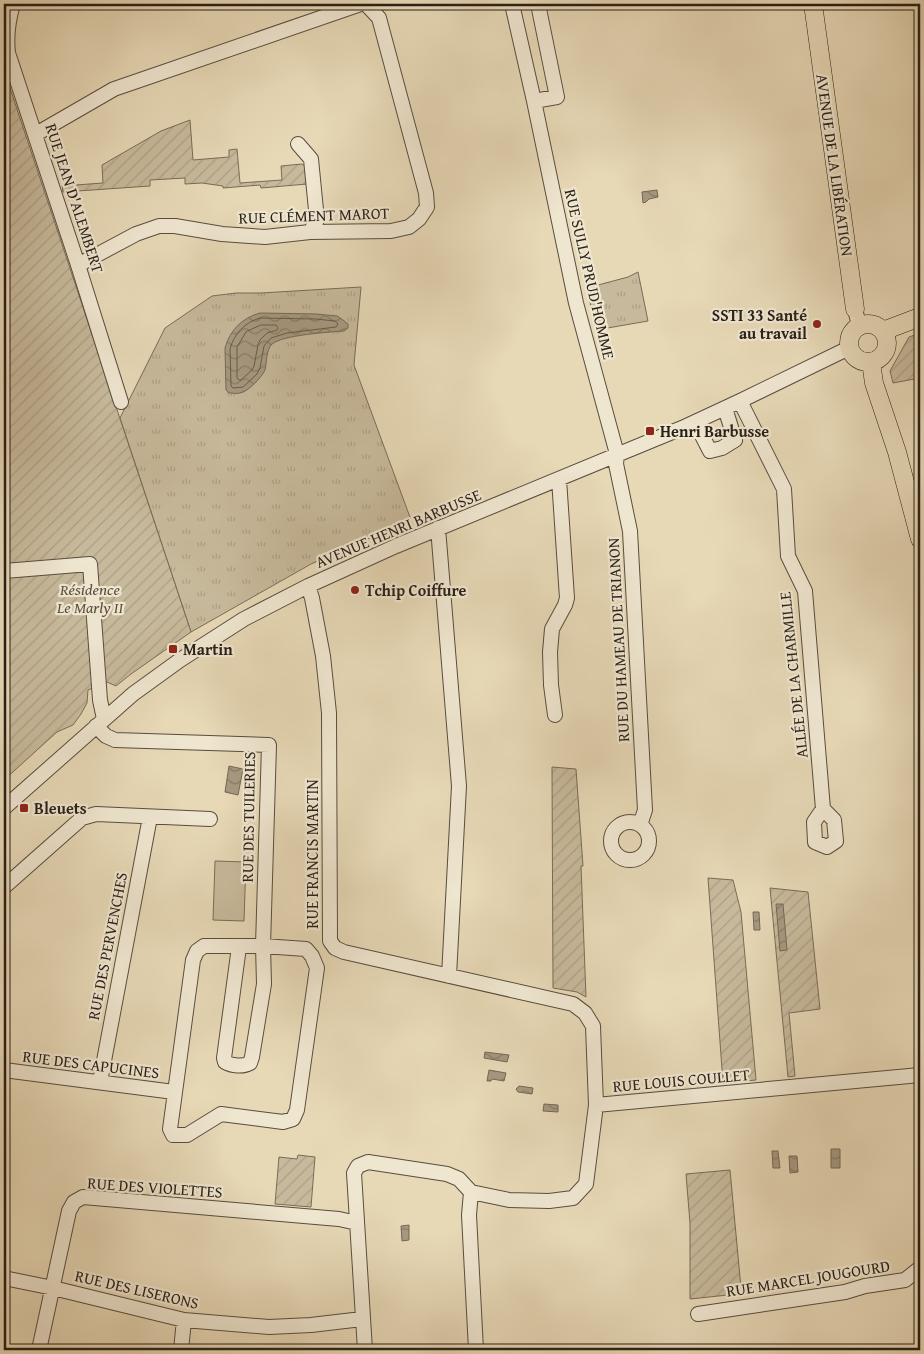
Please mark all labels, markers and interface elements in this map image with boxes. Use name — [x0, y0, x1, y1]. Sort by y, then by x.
street label: AVENUE DE LA LIBÉRATION — [810, 72, 860, 258]
street label: RUE JEAN D'ALEMBERT — [40, 120, 110, 276]
street label: RUE SULLY PRUD'HOMME — [559, 186, 621, 362]
street label: RUE CLÉMENT MAROT — [238, 200, 390, 230]
place label: SSTI 33 Santé au travail — [712, 303, 807, 345]
marker: SSTI 33 Santé au travail — [811, 318, 823, 330]
place label: Henri Barbusse — [660, 419, 769, 443]
marker: Henri Barbusse — [644, 425, 656, 437]
street label: AVENUE HENRI BARBUSSE — [311, 482, 485, 574]
street label: RUE DU HAMEAU DE TRIANON — [601, 537, 635, 743]
park label: Résidence Le Marly II — [56, 577, 123, 619]
place label: Tchip Coiffure — [365, 578, 467, 602]
marker: Tchip Coiffure — [349, 584, 361, 596]
street label: ALLÉE DE LA CHARMILLE — [772, 591, 814, 759]
place label: Martin — [183, 637, 233, 661]
marker: Martin — [167, 643, 179, 655]
street label: RUE DES TUILERIES — [235, 751, 261, 883]
street label: RUE FRANCIS MARTIN — [300, 779, 324, 929]
place label: Bleuets — [34, 796, 87, 820]
marker: Bleuets — [18, 802, 30, 814]
street label: RUE DES PERVENCHES — [81, 870, 133, 1022]
street label: RUE DES CAPUCINES — [21, 1044, 161, 1084]
street label: RUE LOUIS COULLET — [612, 1062, 750, 1098]
street label: RUE DES VIOLETTES — [87, 1170, 224, 1204]
street label: RUE MARCEL JOUGOURD — [724, 1253, 892, 1303]
street label: RUE DES LISERONS — [73, 1263, 201, 1315]

